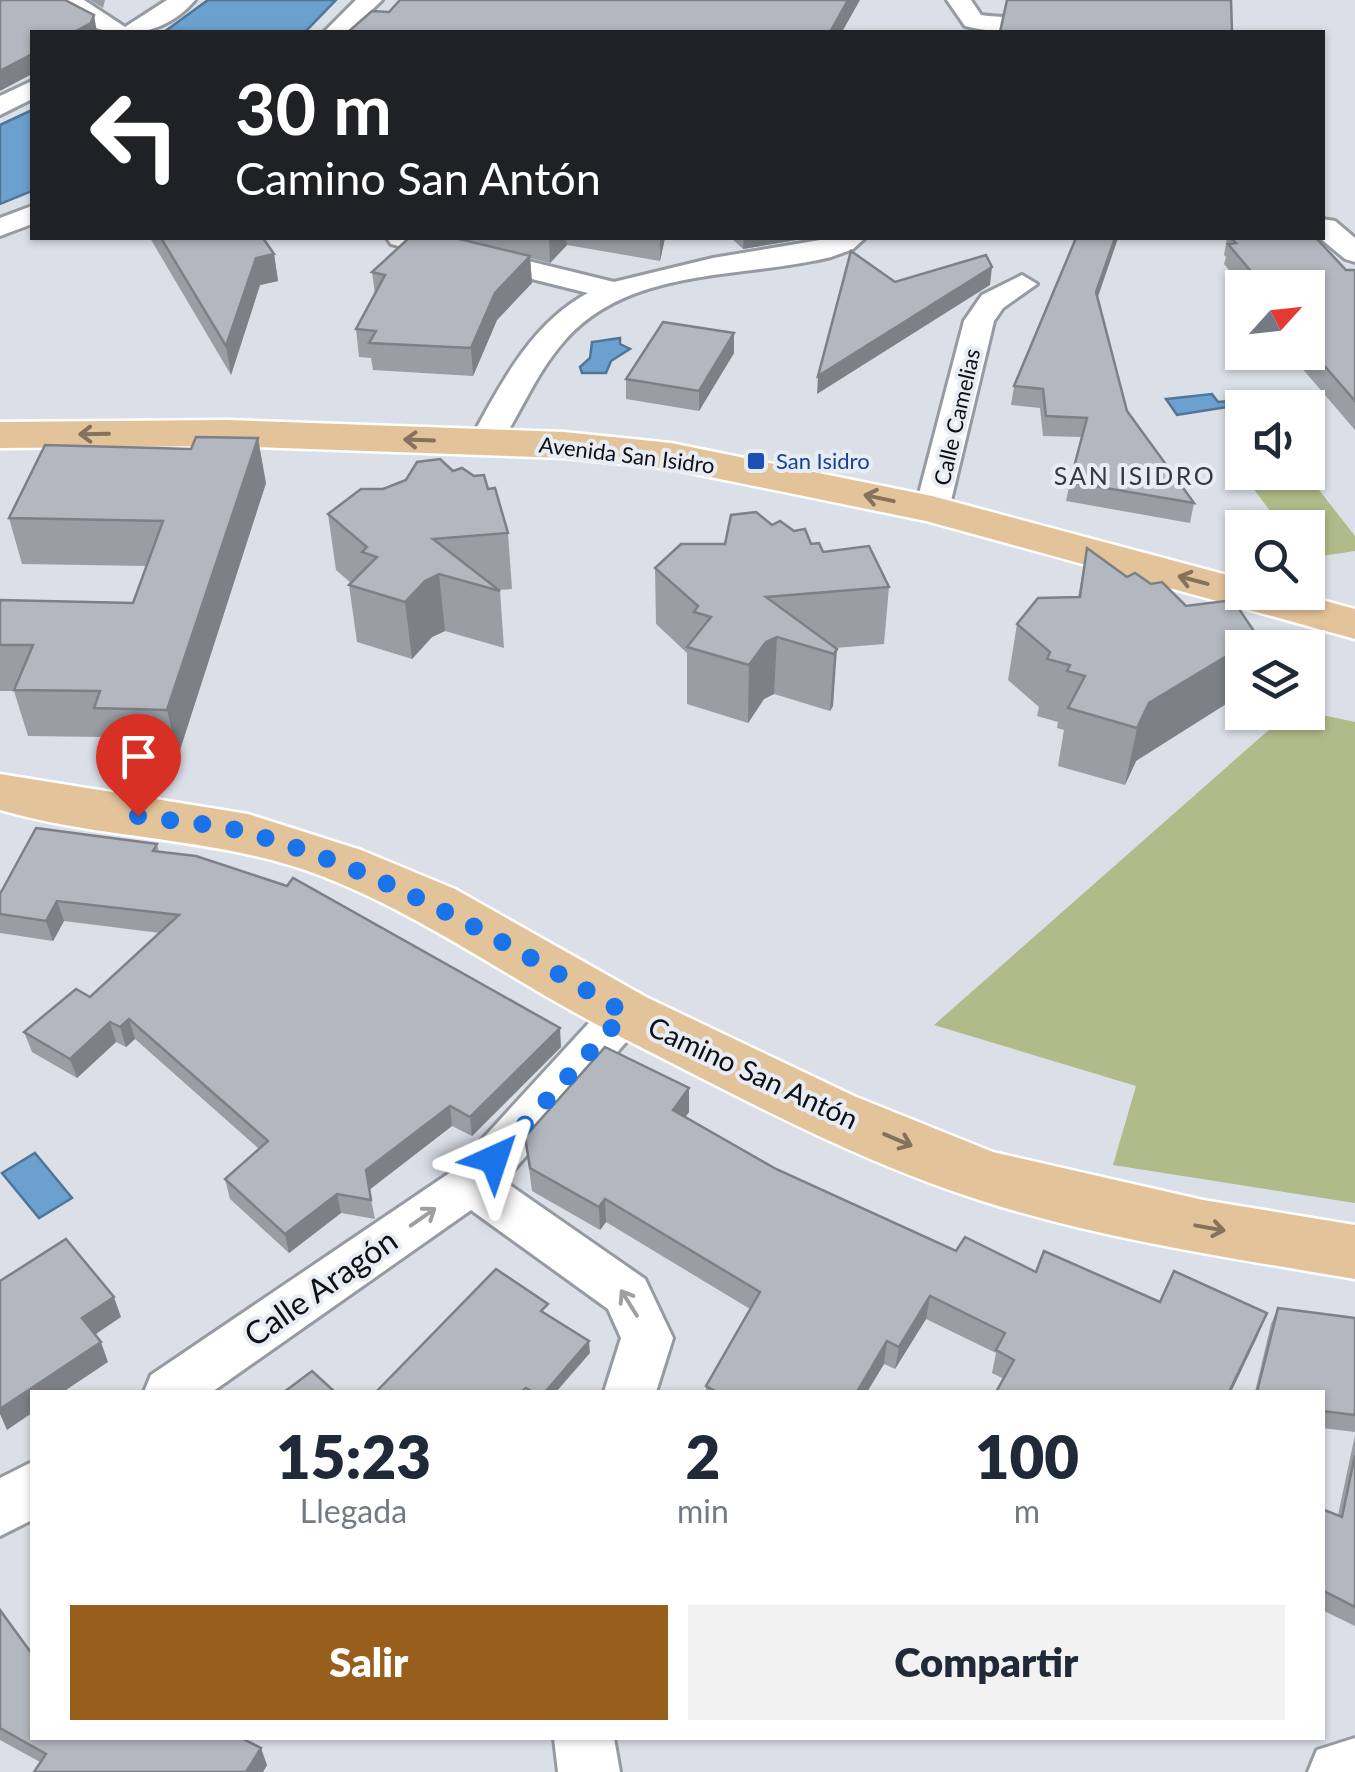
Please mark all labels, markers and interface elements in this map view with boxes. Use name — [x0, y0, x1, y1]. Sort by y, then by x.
text: 30 m — [235, 66, 392, 150]
icon: left — [70, 70, 200, 200]
text: Camino San Antón — [235, 151, 601, 205]
north arrow — [1225, 270, 1325, 370]
map controls — [1225, 270, 1325, 730]
street label: Calle Camelias — [928, 346, 985, 488]
button: sound — [1225, 390, 1325, 490]
one-way arrow — [79, 424, 112, 444]
one-way arrow — [403, 430, 435, 449]
street label: Avenida San Isidro — [538, 430, 716, 479]
place label: San Isidro — [776, 447, 870, 474]
marker: San Isidro — [745, 450, 767, 472]
district label: SAN ISIDRO — [1054, 460, 1216, 490]
one-way arrow — [864, 488, 896, 506]
button: search — [1225, 510, 1325, 610]
one-way arrow — [1178, 570, 1210, 588]
button: layers — [1225, 630, 1325, 730]
pin — [96, 714, 181, 817]
icon: arrive — [111, 729, 166, 784]
street label: Camino San Antón — [643, 1009, 864, 1136]
position arrow — [442, 1107, 546, 1211]
one-way arrow — [882, 1133, 913, 1151]
one-way arrow — [408, 1207, 436, 1228]
one-way arrow — [1193, 1219, 1226, 1238]
street label: Calle Aragón — [236, 1220, 404, 1354]
one-way arrow — [619, 1290, 639, 1318]
text: 15:23 — [276, 1420, 431, 1492]
text: 2 — [685, 1420, 720, 1492]
text: 100 — [975, 1420, 1079, 1492]
text: Llegada — [300, 1491, 407, 1530]
text: min — [677, 1491, 729, 1530]
text: m — [1014, 1491, 1040, 1530]
button: Salir — [70, 1605, 668, 1720]
button: Compartir — [688, 1605, 1285, 1720]

